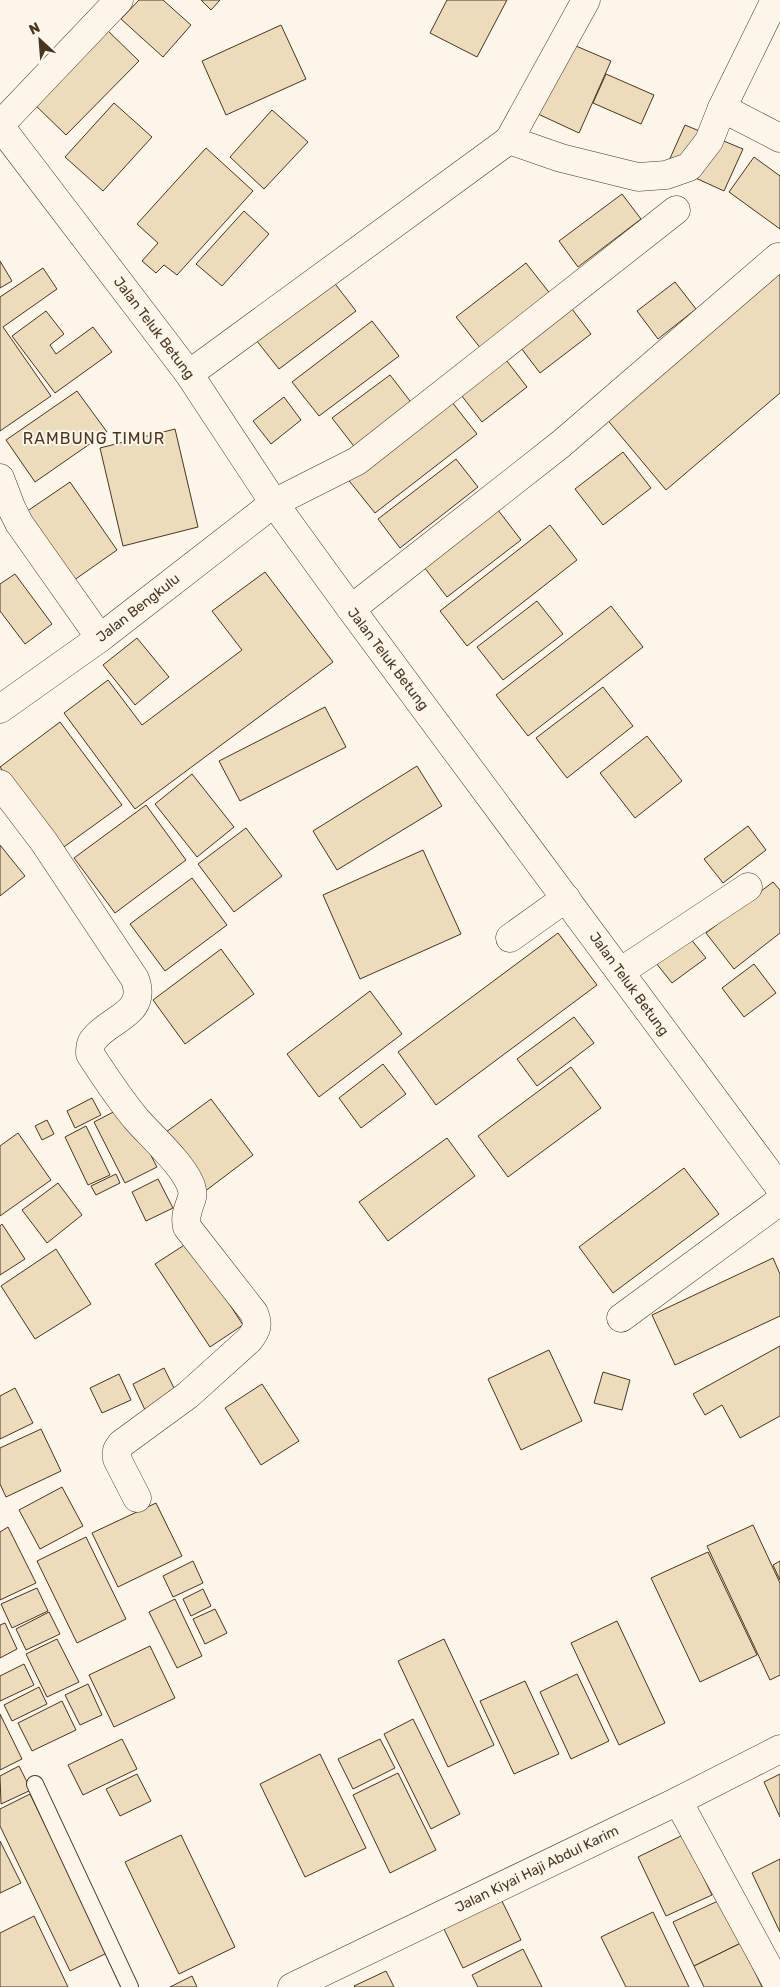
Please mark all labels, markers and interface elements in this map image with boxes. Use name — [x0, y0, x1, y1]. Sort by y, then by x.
north arrow — [15, 15, 65, 65]
text: N — [26, 19, 43, 39]
street label: Jalan Teluk Betung — [110, 273, 198, 383]
district label: RAMBUNG TIMUR — [23, 429, 165, 448]
street label: Jalan Bengkulu — [93, 570, 183, 646]
street label: Jalan Teluk Betung — [344, 604, 432, 714]
street label: Jalan Teluk Betung — [586, 929, 672, 1039]
street label: Jalan Kiyai Haji Abdul Karim — [452, 1822, 622, 1916]

